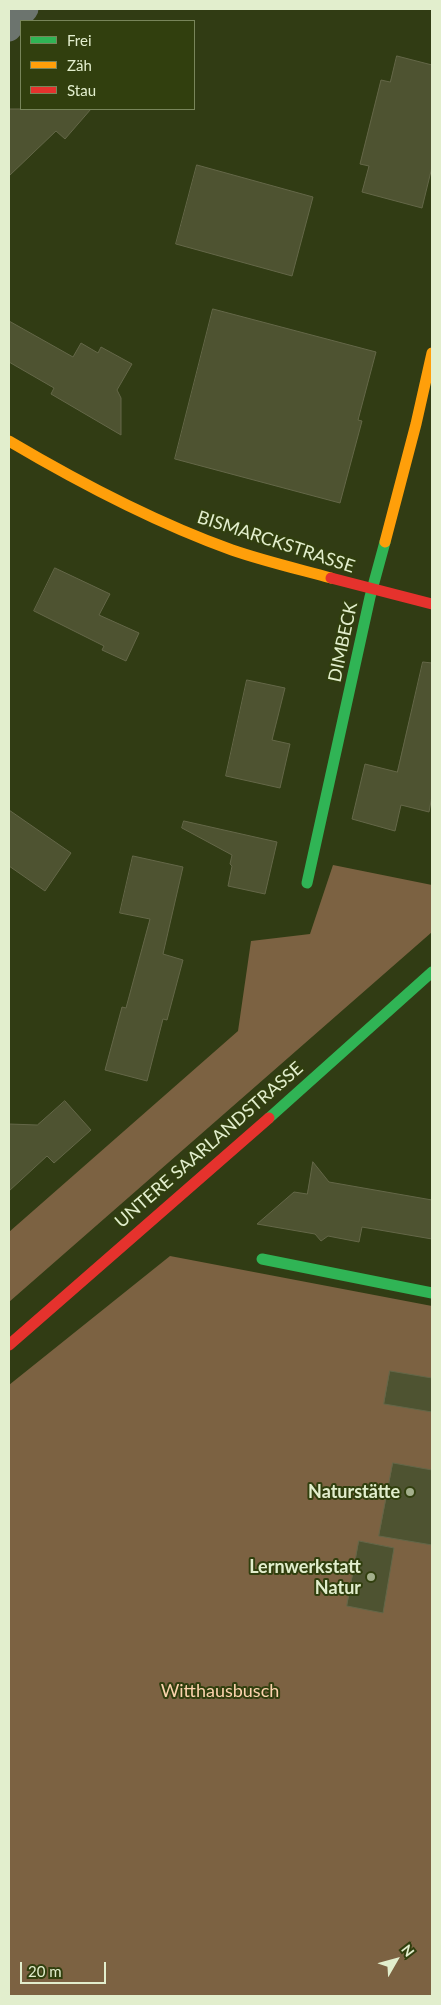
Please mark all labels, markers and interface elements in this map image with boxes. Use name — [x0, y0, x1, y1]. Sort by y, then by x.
legend — [20, 20, 195, 110]
text: Frei — [67, 31, 92, 49]
text: Zäh — [67, 56, 92, 74]
text: Stau — [67, 81, 96, 99]
street label: BISMARCKSTRASSE — [195, 506, 357, 578]
street label: DIMBECK — [324, 600, 362, 684]
street label: UNTERE SAARLANDSTRASSE — [111, 1057, 307, 1233]
place label: Naturstätte — [308, 1481, 400, 1503]
marker: Naturstätte — [404, 1486, 416, 1498]
place label: Lernwerkstatt Natur — [249, 1556, 361, 1598]
marker: Lernwerkstatt Natur — [365, 1571, 377, 1583]
park label: Witthausbusch — [161, 1680, 279, 1702]
north arrow — [371, 1935, 421, 1985]
text: N — [398, 1941, 418, 1960]
scale bar — [22, 1952, 109, 1984]
text: 20 m — [28, 1962, 62, 1980]

